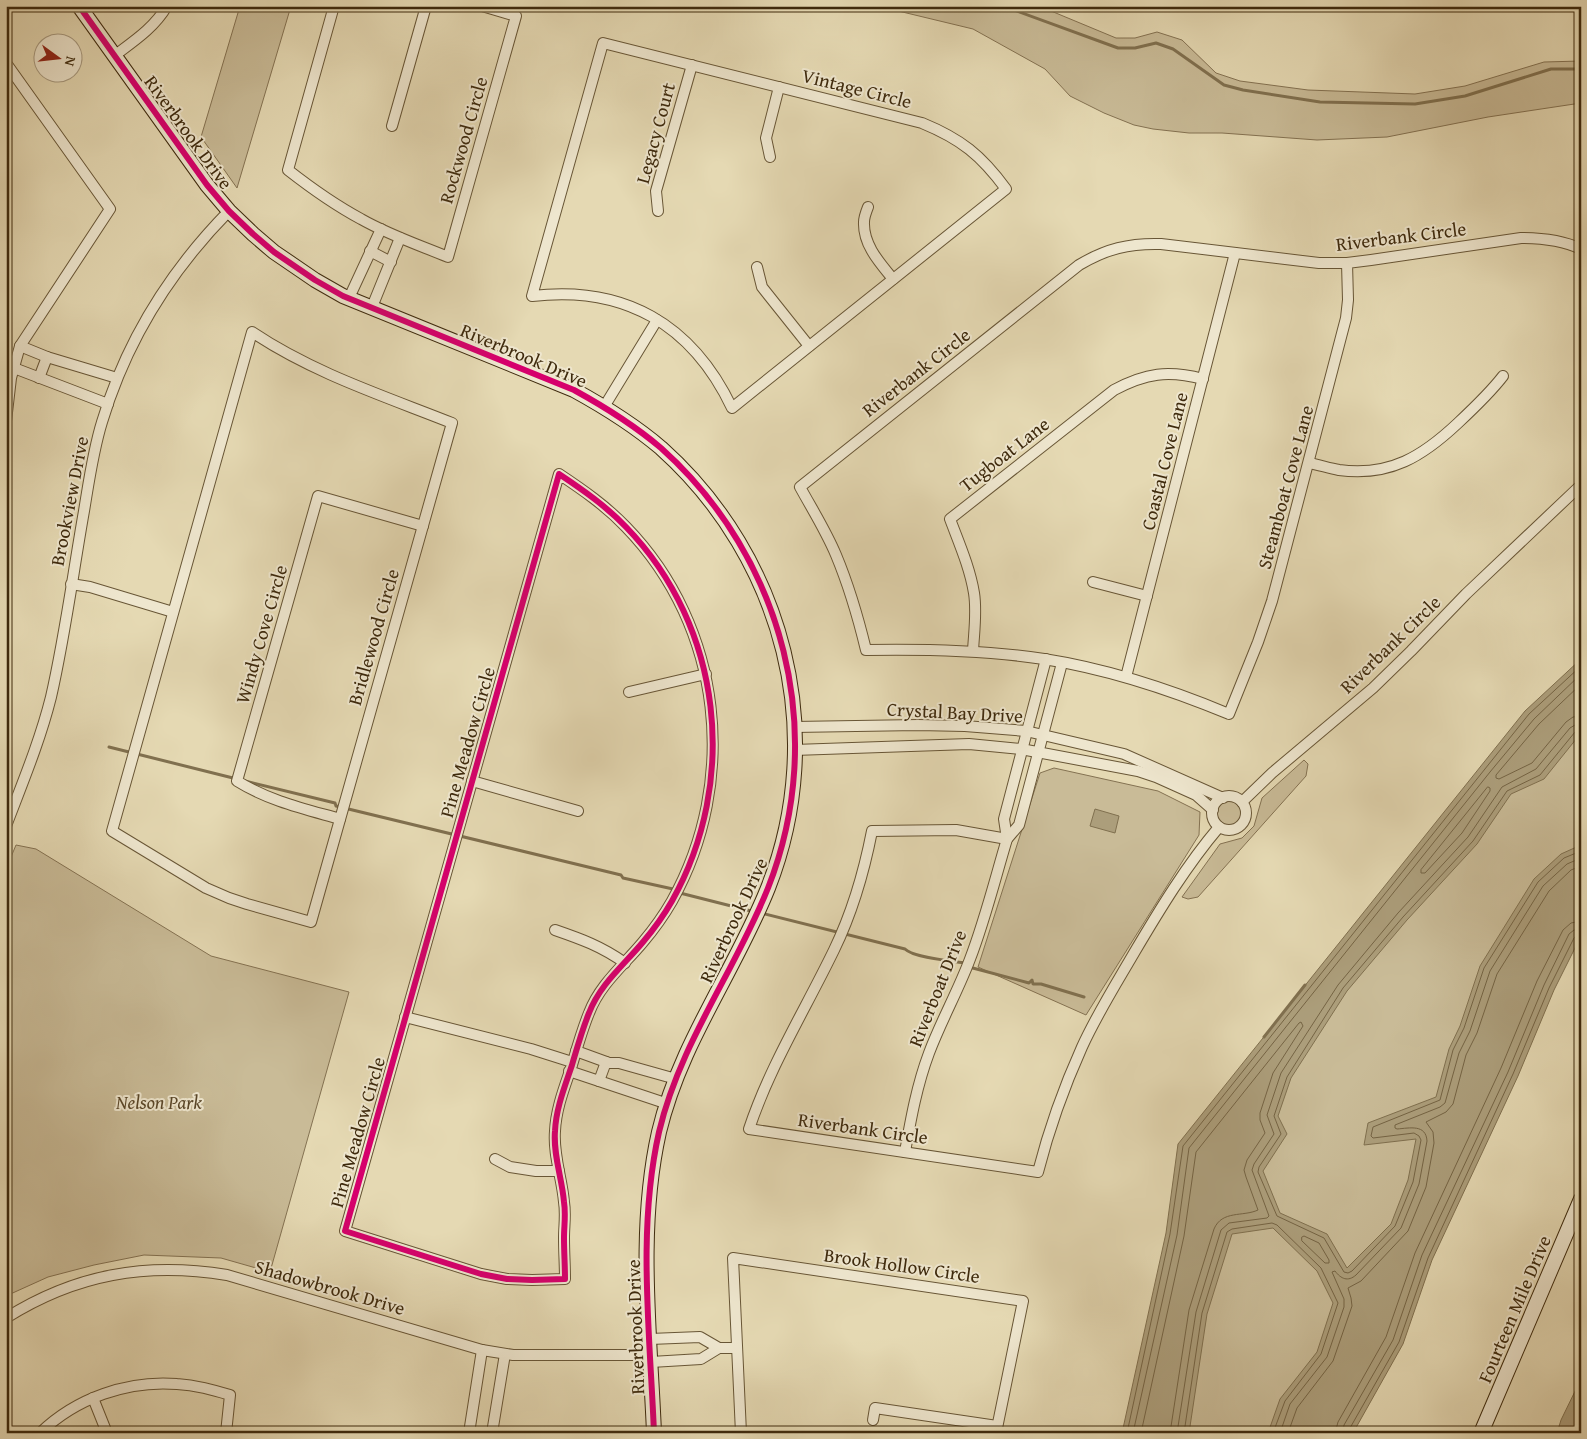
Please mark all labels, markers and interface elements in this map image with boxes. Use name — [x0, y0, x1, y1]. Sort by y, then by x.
north arrow — [32, 32, 82, 82]
text: N — [60, 54, 81, 69]
street label: Vintage Circle — [799, 61, 915, 115]
street label: Riverbrook Drive — [138, 69, 240, 195]
street label: Rockwood Circle — [431, 73, 495, 207]
street label: Legacy Court — [628, 79, 682, 187]
street label: Riverbank Circle — [1334, 214, 1468, 258]
street label: Riverbrook Drive — [456, 316, 592, 394]
street label: Riverbank Circle — [856, 321, 976, 423]
street label: Coastal Cove Lane — [1133, 389, 1195, 533]
street label: Steamboat Cove Lane — [1250, 402, 1320, 572]
street label: Tugboat Lane — [953, 410, 1055, 498]
street label: Brookview Drive — [43, 434, 95, 568]
street label: Windy Cove Circle — [228, 561, 294, 707]
street label: Bridlewood Circle — [340, 565, 406, 709]
street label: Riverbank Circle — [1333, 588, 1447, 700]
street label: Pine Meadow Circle — [432, 663, 502, 821]
street label: Crystal Bay Drive — [886, 694, 1024, 730]
street label: Riverbrook Drive — [692, 853, 774, 987]
street label: Riverboat Drive — [901, 925, 973, 1051]
street label: Pine Meadow Circle — [322, 1053, 392, 1211]
park label: Nelson Park — [115, 1088, 202, 1116]
street label: Riverbank Circle — [796, 1105, 930, 1151]
street label: Fourteen Mile Drive — [1470, 1231, 1558, 1387]
street label: Brook Hollow Circle — [822, 1240, 982, 1290]
street label: Shadowbrook Drive — [252, 1252, 409, 1322]
street label: Riverbrook Drive — [619, 1259, 651, 1395]

